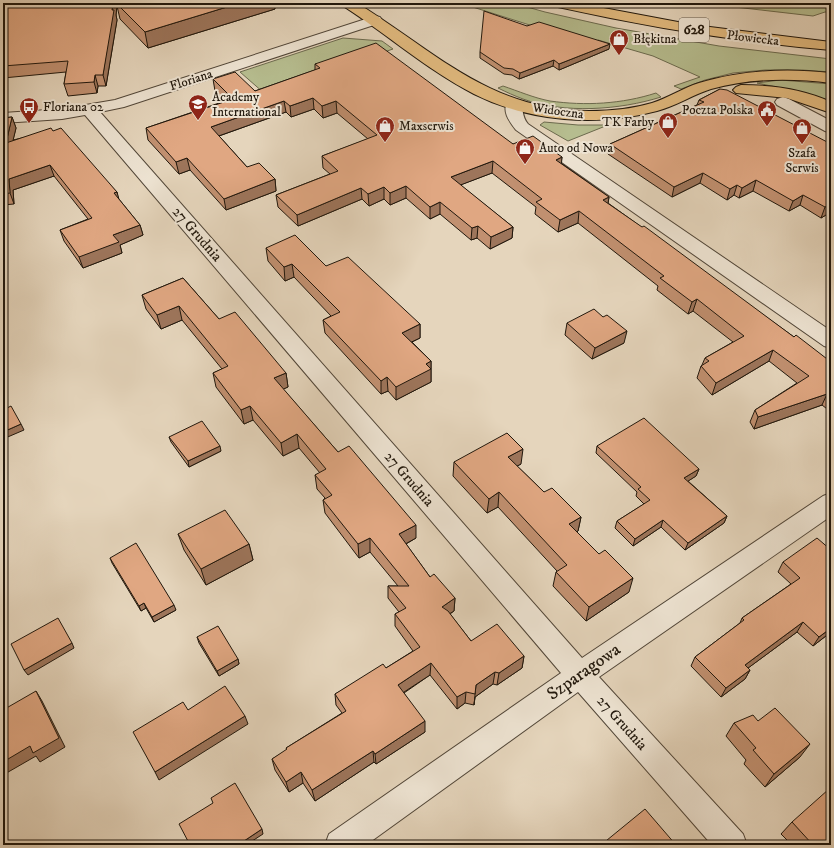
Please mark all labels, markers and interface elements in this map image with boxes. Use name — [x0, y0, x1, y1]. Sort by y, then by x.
road number: 628 — [679, 18, 709, 42]
street label: Płowiecka — [726, 27, 780, 49]
shop icon: Błękitna — [608, 28, 630, 56]
place label: Błękitna — [633, 31, 677, 47]
street label: Floriana — [168, 65, 215, 94]
place label: Academy International — [212, 89, 281, 120]
school or university icon: Academy International — [187, 93, 209, 121]
bus stop icon: Floriana 02 — [18, 96, 40, 124]
place label: Floriana 02 — [43, 99, 104, 115]
street label: Widoczna — [530, 99, 585, 123]
public building icon: Poczta Polska — [756, 99, 778, 127]
place label: Poczta Polska — [682, 102, 753, 118]
shop icon: TK Farby — [657, 111, 679, 139]
place label: TK Farby — [602, 114, 655, 130]
shop icon: Maxserwis — [374, 115, 396, 143]
shop icon: Szafa Serwis — [791, 117, 813, 145]
place label: Maxserwis — [399, 118, 453, 134]
shop icon: Auto od Nowa — [514, 137, 536, 165]
place label: Auto od Nowa — [539, 140, 613, 156]
place label: Szafa Serwis — [785, 145, 819, 176]
street label: 27 Grudnia — [168, 202, 227, 266]
street label: 27 Grudnia — [380, 447, 439, 511]
street label: Szparagowa — [543, 638, 625, 705]
street label: 27 Grudnia — [593, 692, 652, 755]

